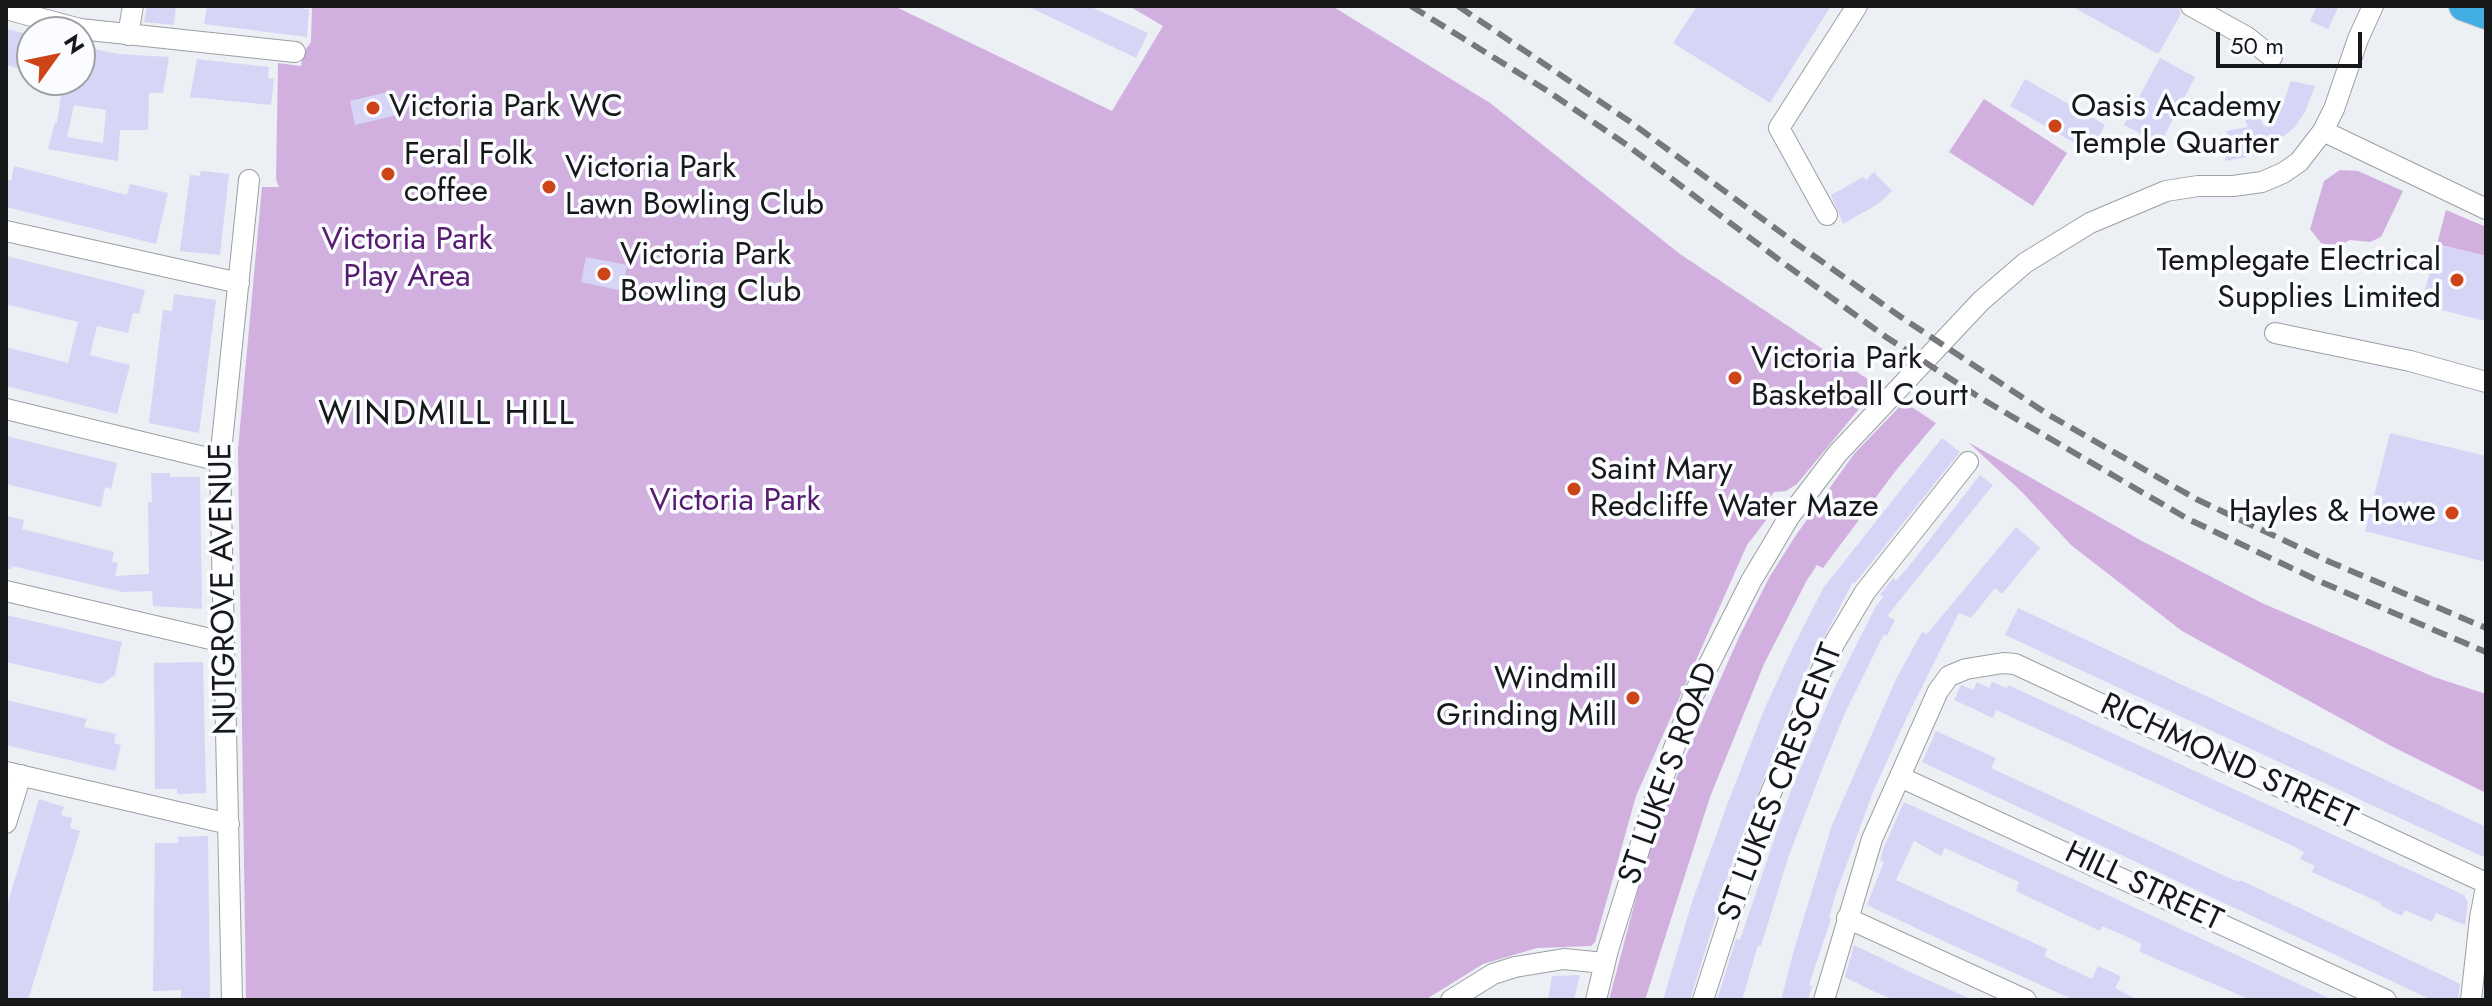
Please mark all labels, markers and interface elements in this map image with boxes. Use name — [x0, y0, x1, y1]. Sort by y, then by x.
north arrow — [16, 16, 96, 96]
scale bar — [2220, 16, 2366, 66]
text: N — [56, 28, 93, 60]
text: 50 m — [2230, 28, 2284, 63]
place label: Victoria Park WC — [389, 89, 623, 127]
place label: Oasis Academy Temple Quarter — [2071, 89, 2281, 164]
marker: Victoria Park WC — [364, 99, 382, 117]
marker: Oasis Academy Temple Quarter — [2046, 117, 2064, 135]
place label: Feral Folk coffee — [404, 137, 533, 212]
place label: Victoria Park Lawn Bowling Club — [565, 150, 824, 225]
marker: Feral Folk coffee — [379, 165, 397, 183]
marker: Victoria Park Lawn Bowling Club — [540, 178, 558, 196]
park label: Victoria Park Play Area — [321, 222, 493, 297]
place label: Victoria Park Bowling Club — [620, 237, 801, 312]
place label: Templegate Electrical Supplies Limited — [2157, 243, 2441, 318]
marker: Victoria Park Bowling Club — [595, 265, 613, 283]
marker: Templegate Electrical Supplies Limited — [2448, 271, 2466, 289]
place label: Victoria Park Basketball Court — [1751, 341, 1968, 416]
marker: Victoria Park Basketball Court — [1726, 369, 1744, 387]
district label: WINDMILL HILL — [318, 396, 576, 436]
street label: NUTGROVE AVENUE — [203, 442, 247, 736]
place label: Saint Mary Redcliffe Water Maze — [1590, 452, 1879, 527]
marker: Saint Mary Redcliffe Water Maze — [1565, 480, 1583, 498]
park label: Victoria Park — [649, 483, 821, 521]
place label: Hayles & Howe — [2229, 494, 2436, 532]
marker: Hayles & Howe — [2443, 504, 2461, 522]
street label: ST LUKES CRESCENT — [1711, 639, 1853, 927]
street label: ST LUKE'S ROAD — [1612, 658, 1728, 890]
place label: Windmill Grinding Mill — [1436, 661, 1617, 736]
street label: RICHMOND STREET — [2094, 687, 2362, 839]
marker: Windmill Grinding Mill — [1624, 689, 1642, 707]
street label: HILL STREET — [2058, 835, 2228, 941]

